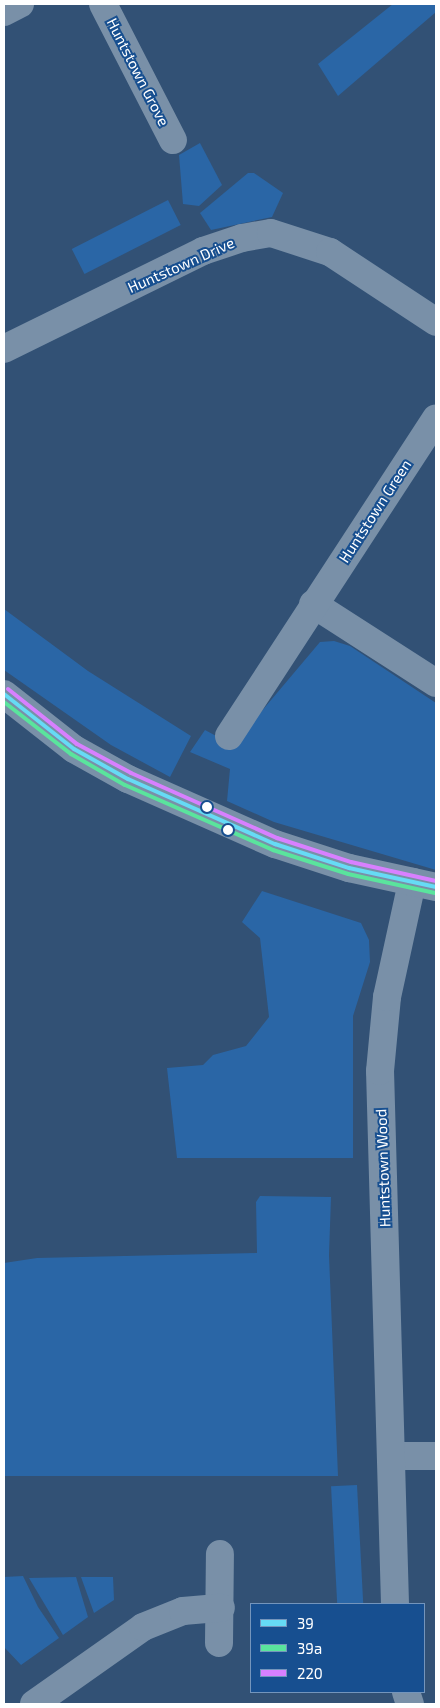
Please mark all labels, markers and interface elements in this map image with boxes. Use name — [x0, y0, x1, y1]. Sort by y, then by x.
street label: Huntstown Grove — [103, 15, 173, 129]
street label: Huntstown Drive — [125, 233, 237, 297]
street label: Huntstown Green — [335, 456, 415, 566]
unlabelled marker — [202, 802, 212, 812]
unlabelled marker — [223, 825, 233, 835]
street label: Huntstown Wood — [372, 1108, 394, 1228]
legend — [250, 1603, 425, 1693]
text: 39 — [297, 1614, 314, 1632]
text: 39a — [297, 1639, 322, 1657]
text: 220 — [297, 1664, 323, 1682]

